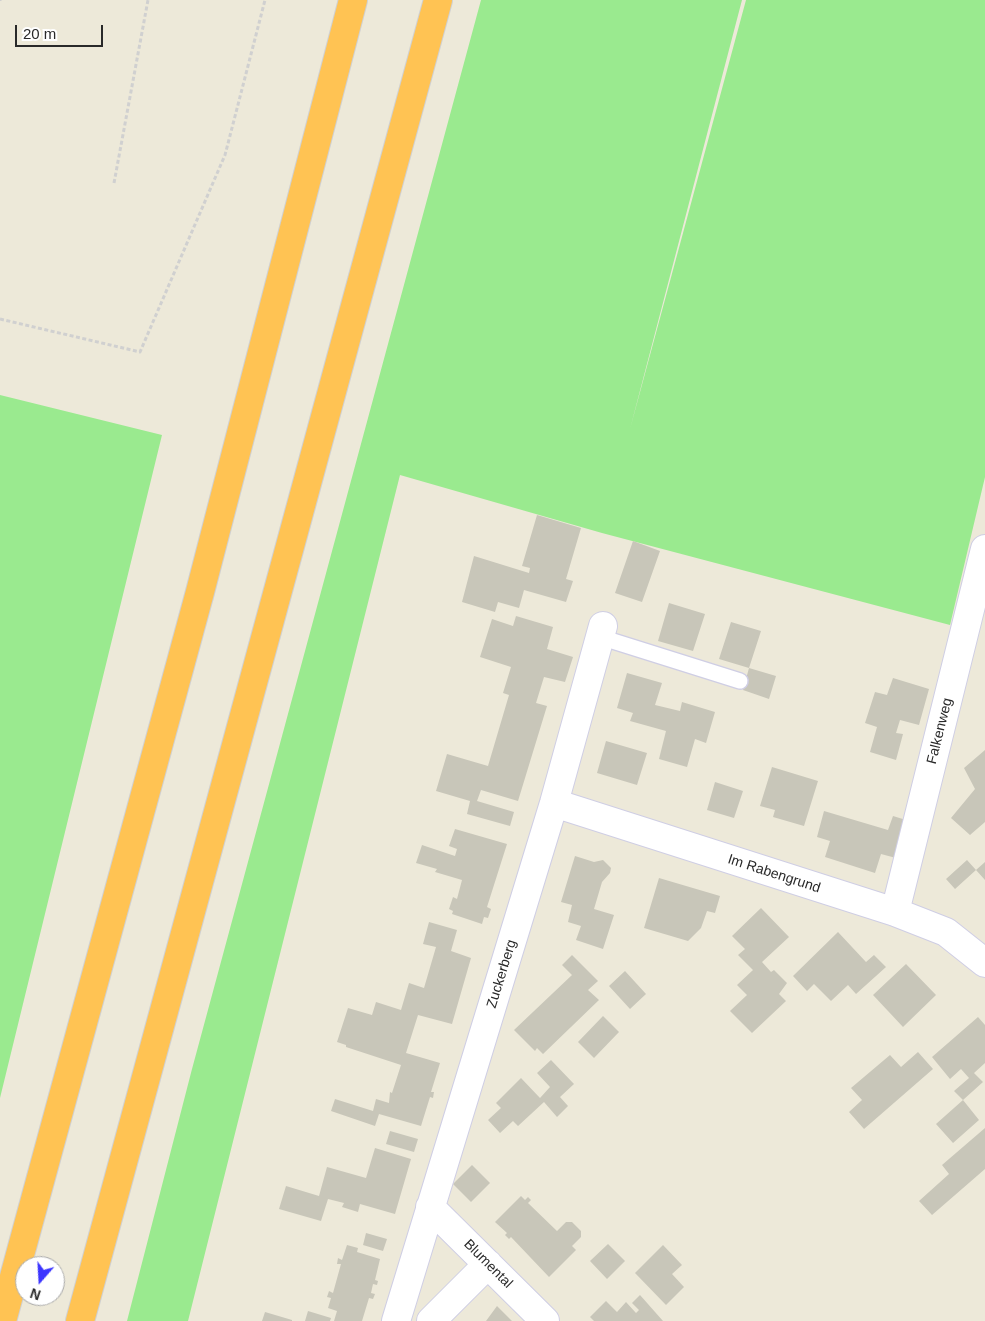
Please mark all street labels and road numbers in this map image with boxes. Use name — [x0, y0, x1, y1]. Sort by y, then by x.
street label: Falkenweg — [924, 696, 956, 766]
street label: Im Rabengrund — [726, 851, 822, 897]
street label: Zuckerberg — [484, 938, 520, 1010]
street label: Blumental — [460, 1236, 516, 1292]

